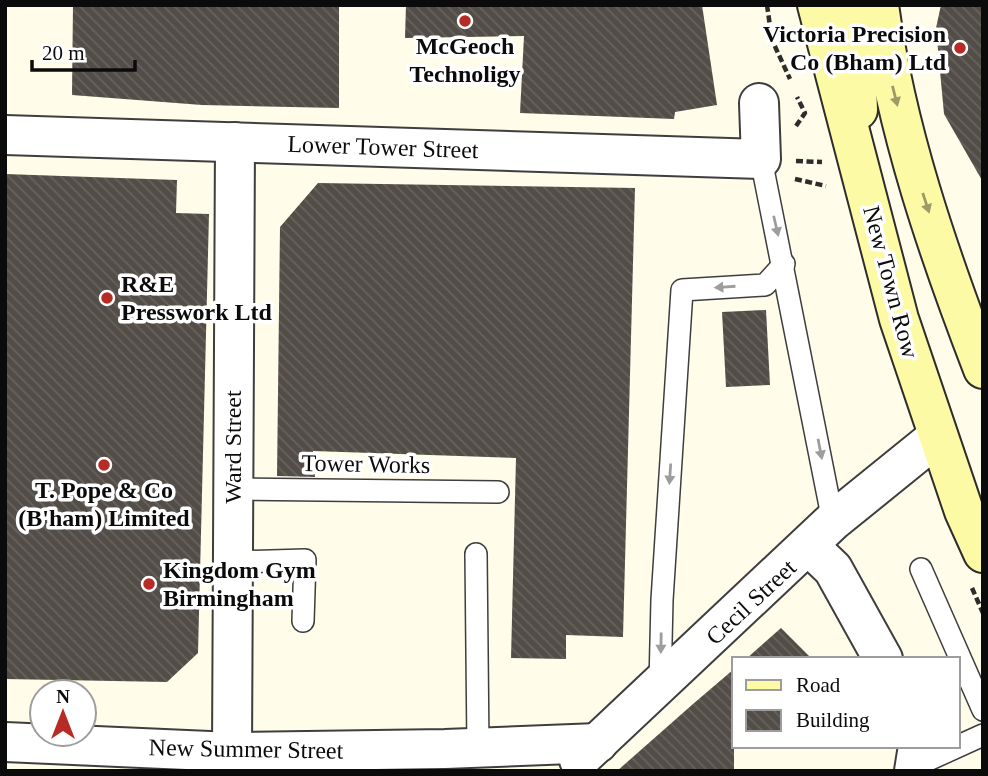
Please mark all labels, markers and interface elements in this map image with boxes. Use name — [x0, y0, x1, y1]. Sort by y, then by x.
marker: McGeoch Technoligy — [457, 13, 473, 29]
place label: Victoria Precision Co (Bham) Ltd — [763, 21, 947, 75]
scale bar — [32, 28, 135, 72]
place label: McGeoch Technoligy — [409, 33, 521, 87]
marker: Victoria Precision Co (Bham) Ltd — [952, 40, 968, 56]
text: 20 m — [42, 41, 85, 65]
one-way arrow — [890, 85, 901, 107]
street label: Lower Tower Street — [287, 131, 479, 163]
one-way arrow — [921, 193, 932, 214]
street label: New Town Row — [858, 203, 924, 362]
one-way arrow — [770, 215, 781, 237]
place label: R&E Presswork Ltd — [121, 271, 273, 325]
one-way arrow — [714, 282, 736, 293]
marker: R&E Presswork Ltd — [99, 290, 115, 306]
street label: Ward Street — [220, 390, 246, 504]
one-way arrow — [814, 438, 825, 460]
street label: Tower Works — [301, 450, 431, 478]
marker: T. Pope & Co (B'ham) Limited — [96, 457, 112, 473]
one-way arrow — [664, 464, 675, 486]
place label: T. Pope & Co (B'ham) Limited — [18, 477, 190, 531]
street label: Cecil Street — [701, 554, 801, 650]
place label: Kingdom Gym Birmingham — [163, 557, 316, 611]
marker: Kingdom Gym Birmingham — [141, 576, 157, 592]
one-way arrow — [655, 633, 667, 655]
legend — [732, 657, 960, 748]
text: Road — [796, 673, 841, 697]
north arrow — [28, 678, 98, 748]
text: N — [56, 686, 70, 707]
text: Building — [796, 708, 870, 732]
street label: New Summer Street — [148, 734, 344, 764]

